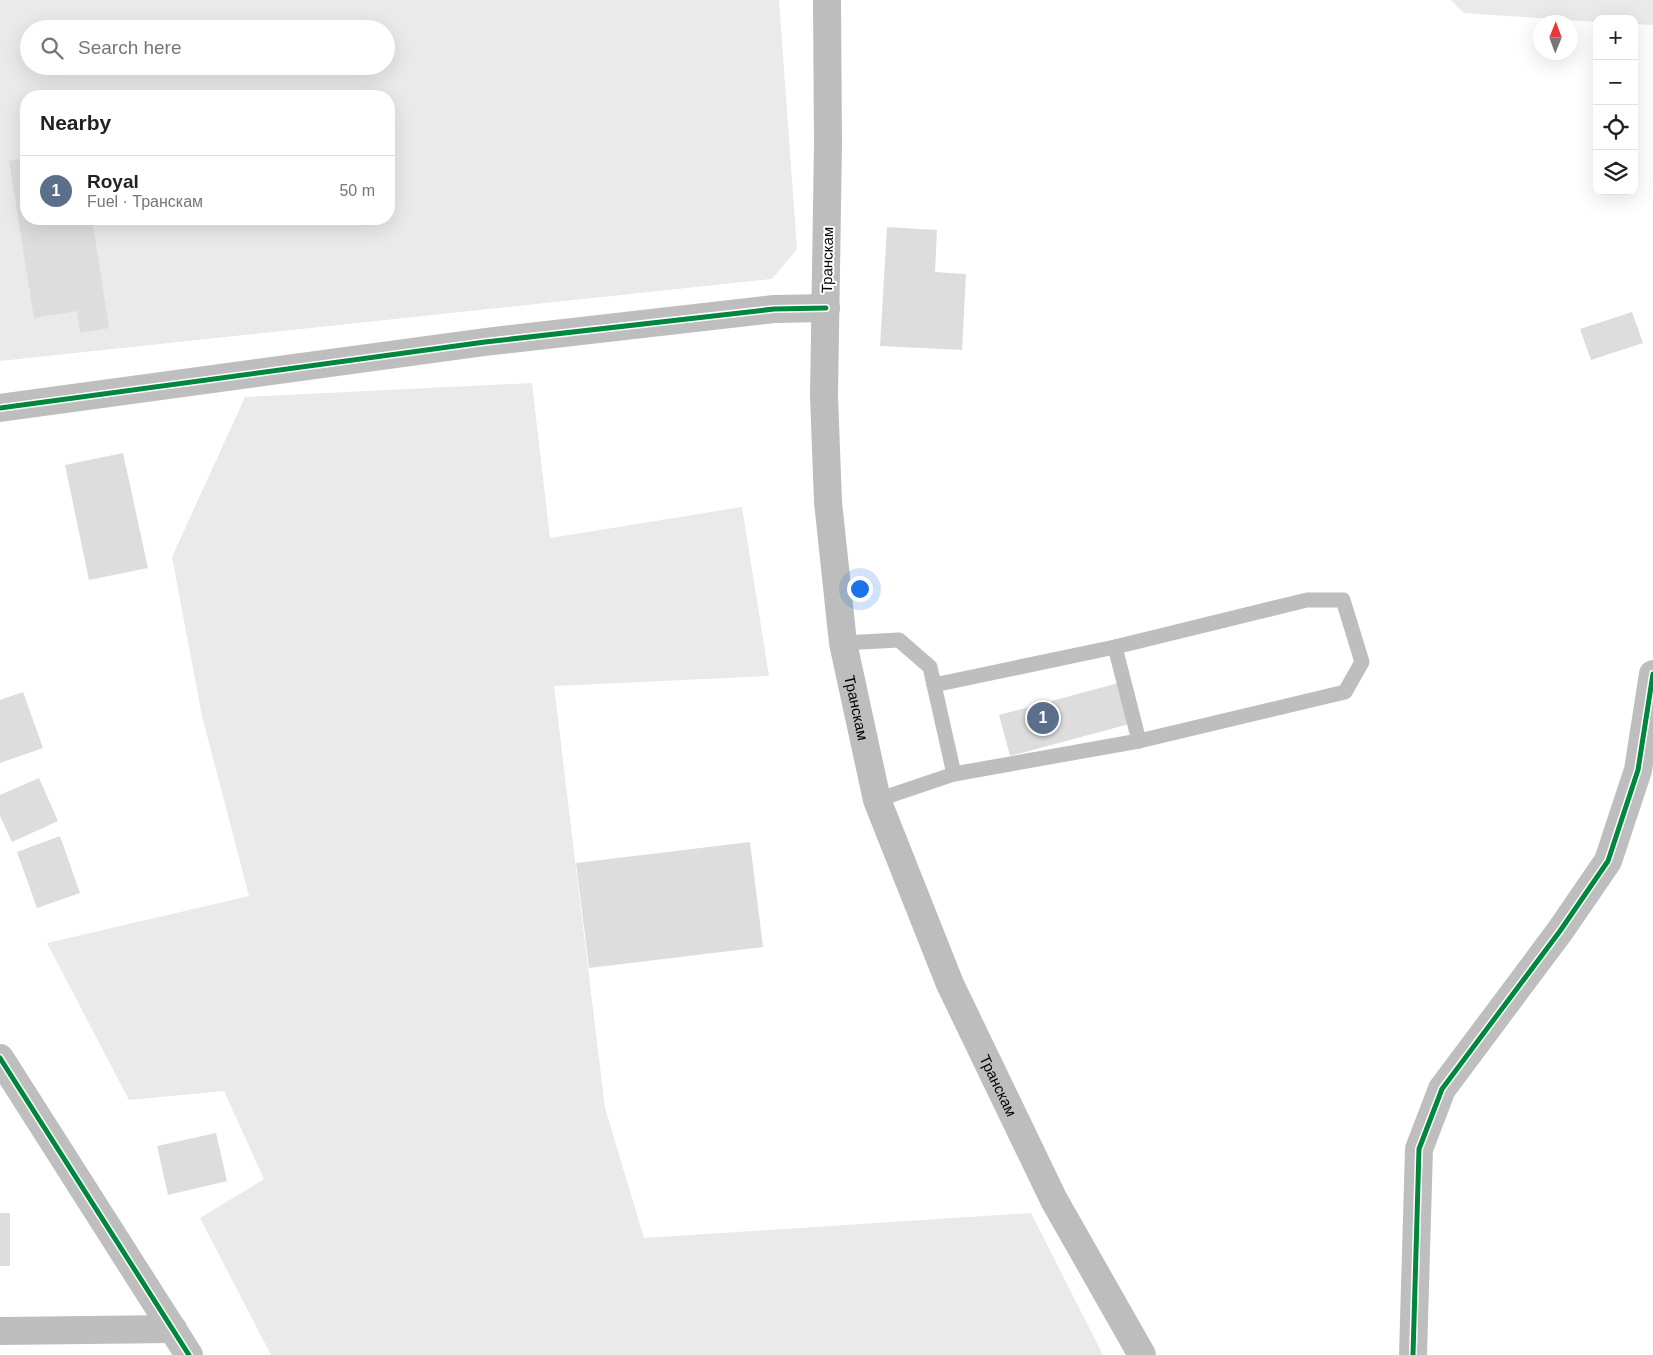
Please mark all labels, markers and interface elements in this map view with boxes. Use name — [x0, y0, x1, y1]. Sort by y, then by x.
north arrow — [1533, 15, 1578, 60]
map controls — [1593, 15, 1638, 195]
button: + — [1593, 15, 1638, 60]
search box — [20, 20, 395, 75]
icon: search — [38, 34, 66, 62]
text: Search here — [78, 37, 182, 58]
button: − — [1593, 60, 1638, 105]
button: locate — [1593, 105, 1638, 150]
text: Nearby — [40, 111, 111, 134]
button: layers — [1593, 150, 1638, 195]
text: Royal — [87, 171, 139, 192]
text: 1 — [52, 182, 60, 199]
text: 50 m — [339, 182, 375, 199]
text: Fuel · Транскам — [87, 193, 203, 210]
street label: Транскам — [818, 227, 836, 293]
your location — [847, 576, 873, 602]
street label: Транскам — [842, 673, 872, 742]
pin: 1 — [1027, 699, 1059, 737]
street label: Транскам — [977, 1052, 1021, 1119]

